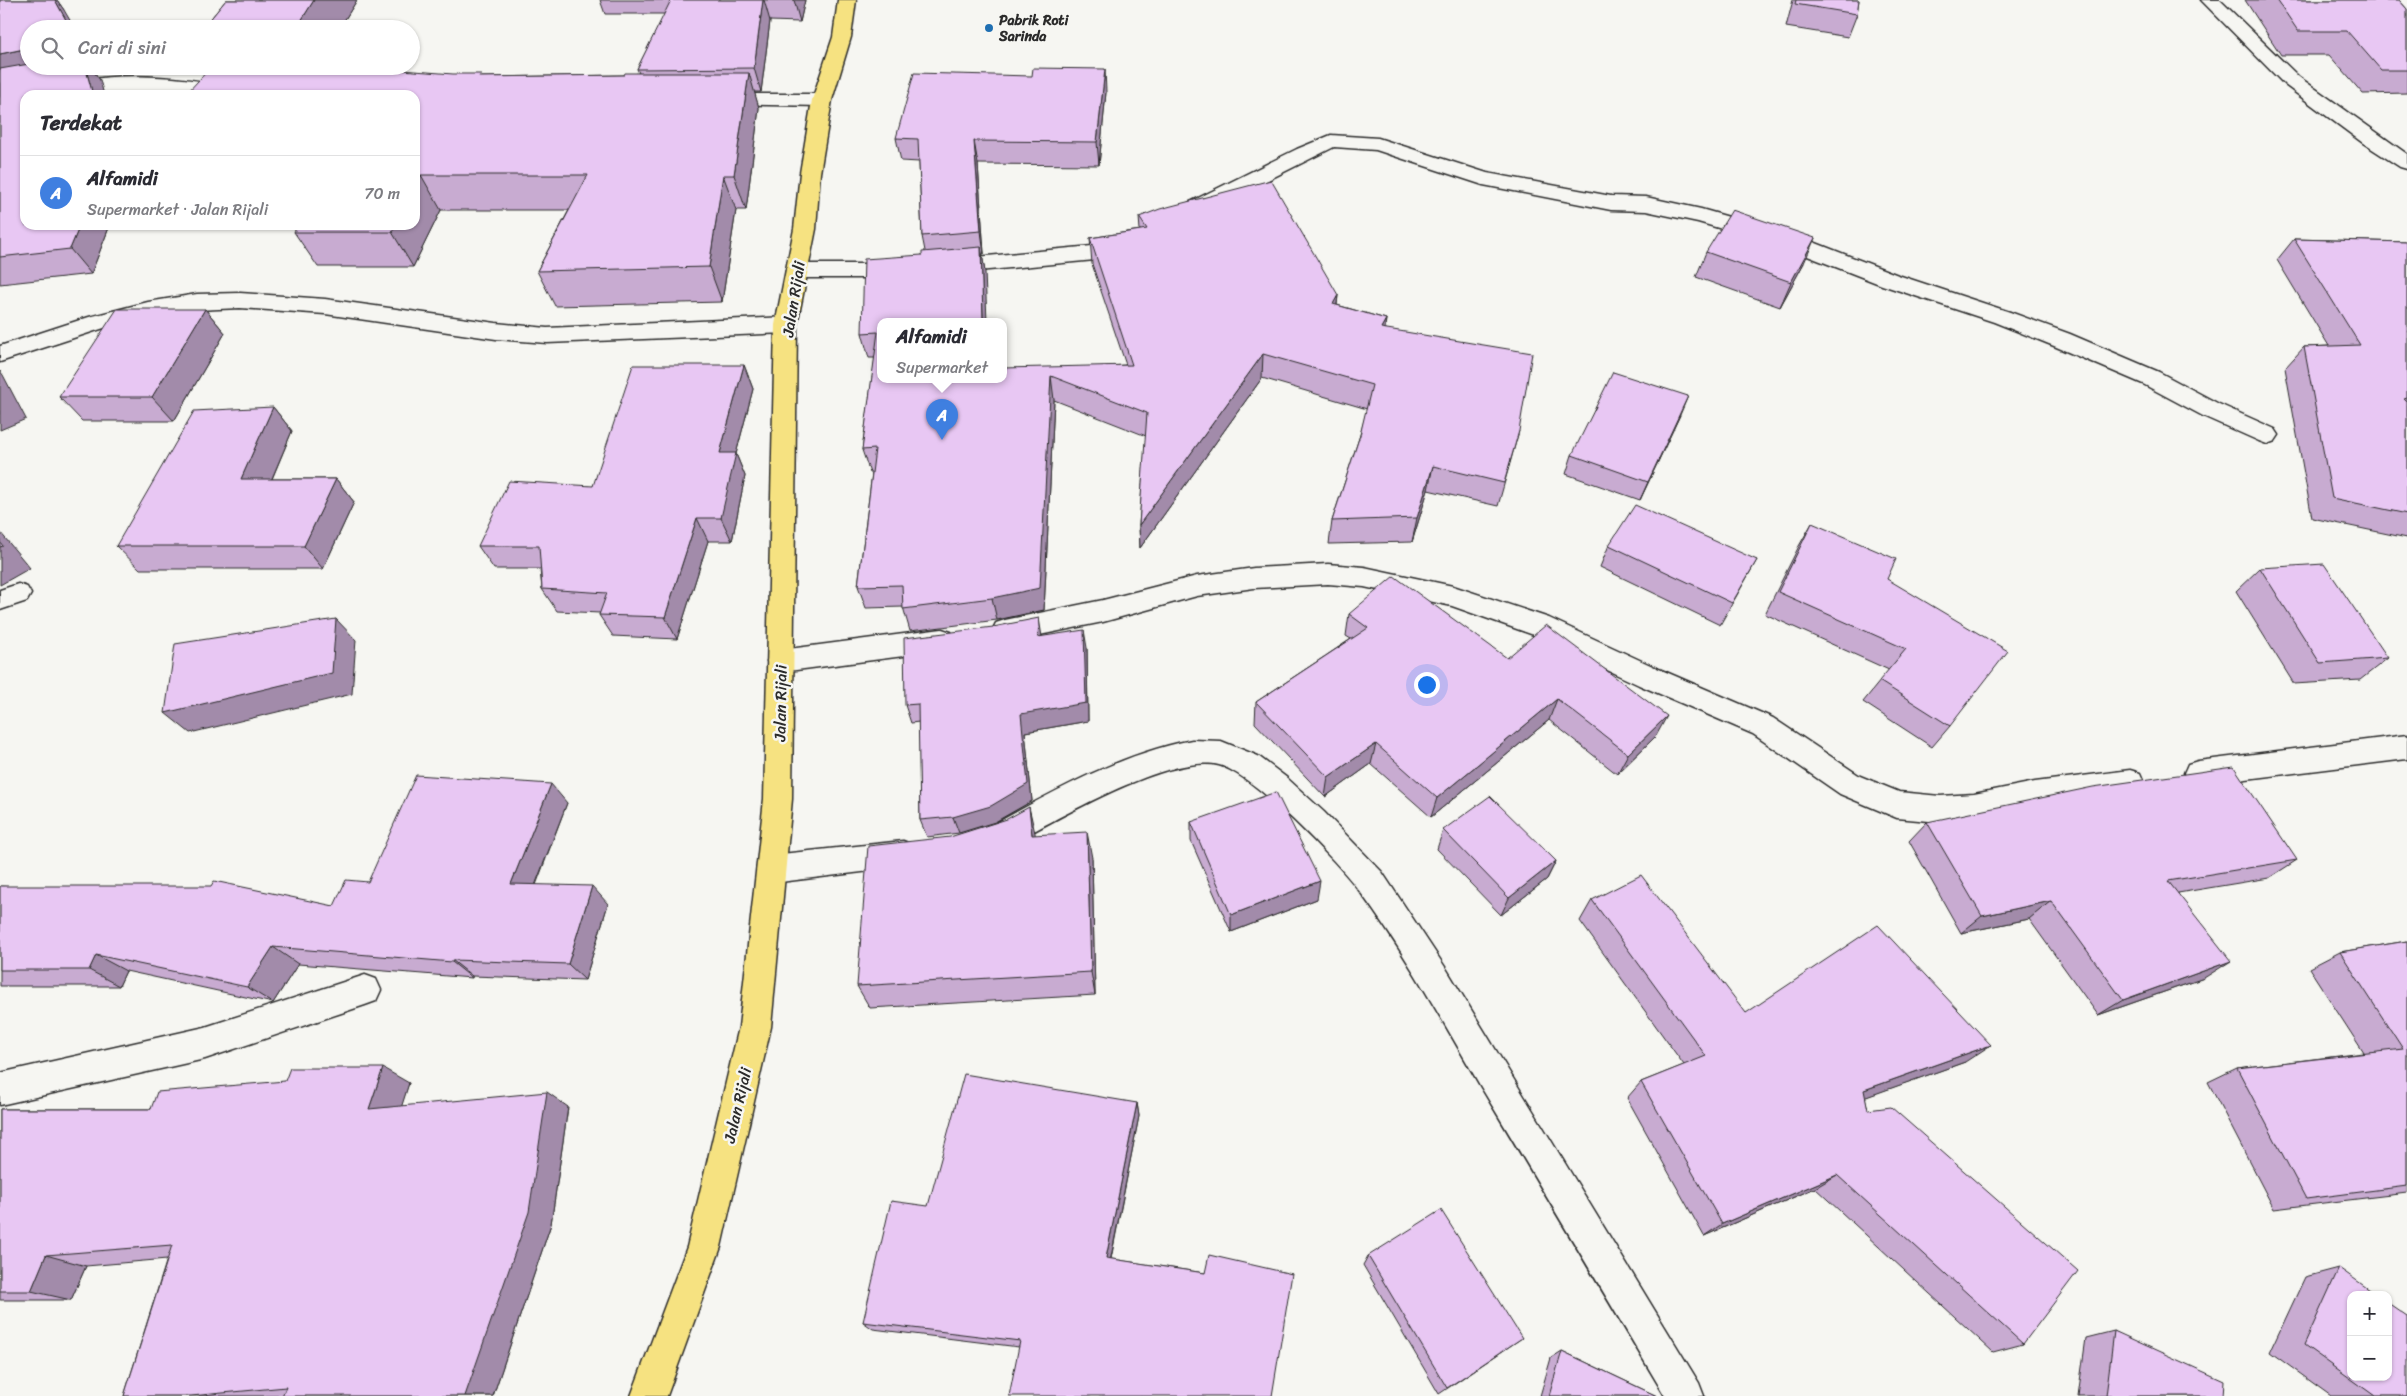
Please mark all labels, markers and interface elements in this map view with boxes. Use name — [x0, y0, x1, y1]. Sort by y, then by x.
place label: Pabrik Roti Sarinda — [998, 8, 1069, 49]
search box — [20, 20, 420, 75]
marker: Pabrik Roti Sarinda — [983, 22, 995, 34]
text: Cari di sini — [78, 31, 166, 64]
icon: search — [38, 34, 66, 62]
text: Terdekat — [40, 104, 122, 142]
text: Alfamidi — [87, 162, 158, 195]
text: A — [51, 179, 61, 208]
text: 70 m — [364, 179, 400, 208]
text: Supermarket · Jalan Rijali — [87, 195, 268, 224]
street label: Jalan Rijali — [773, 258, 814, 340]
popup — [877, 318, 1007, 383]
text: Alfamidi — [896, 320, 967, 353]
text: Supermarket — [896, 353, 988, 382]
pin: A — [926, 399, 958, 440]
street label: Jalan Rijali — [765, 664, 796, 743]
your location — [1414, 672, 1440, 698]
street label: Jalan Rijali — [715, 1064, 760, 1147]
map controls — [2347, 1291, 2392, 1381]
button: + — [2347, 1291, 2392, 1336]
button: − — [2347, 1336, 2392, 1381]

